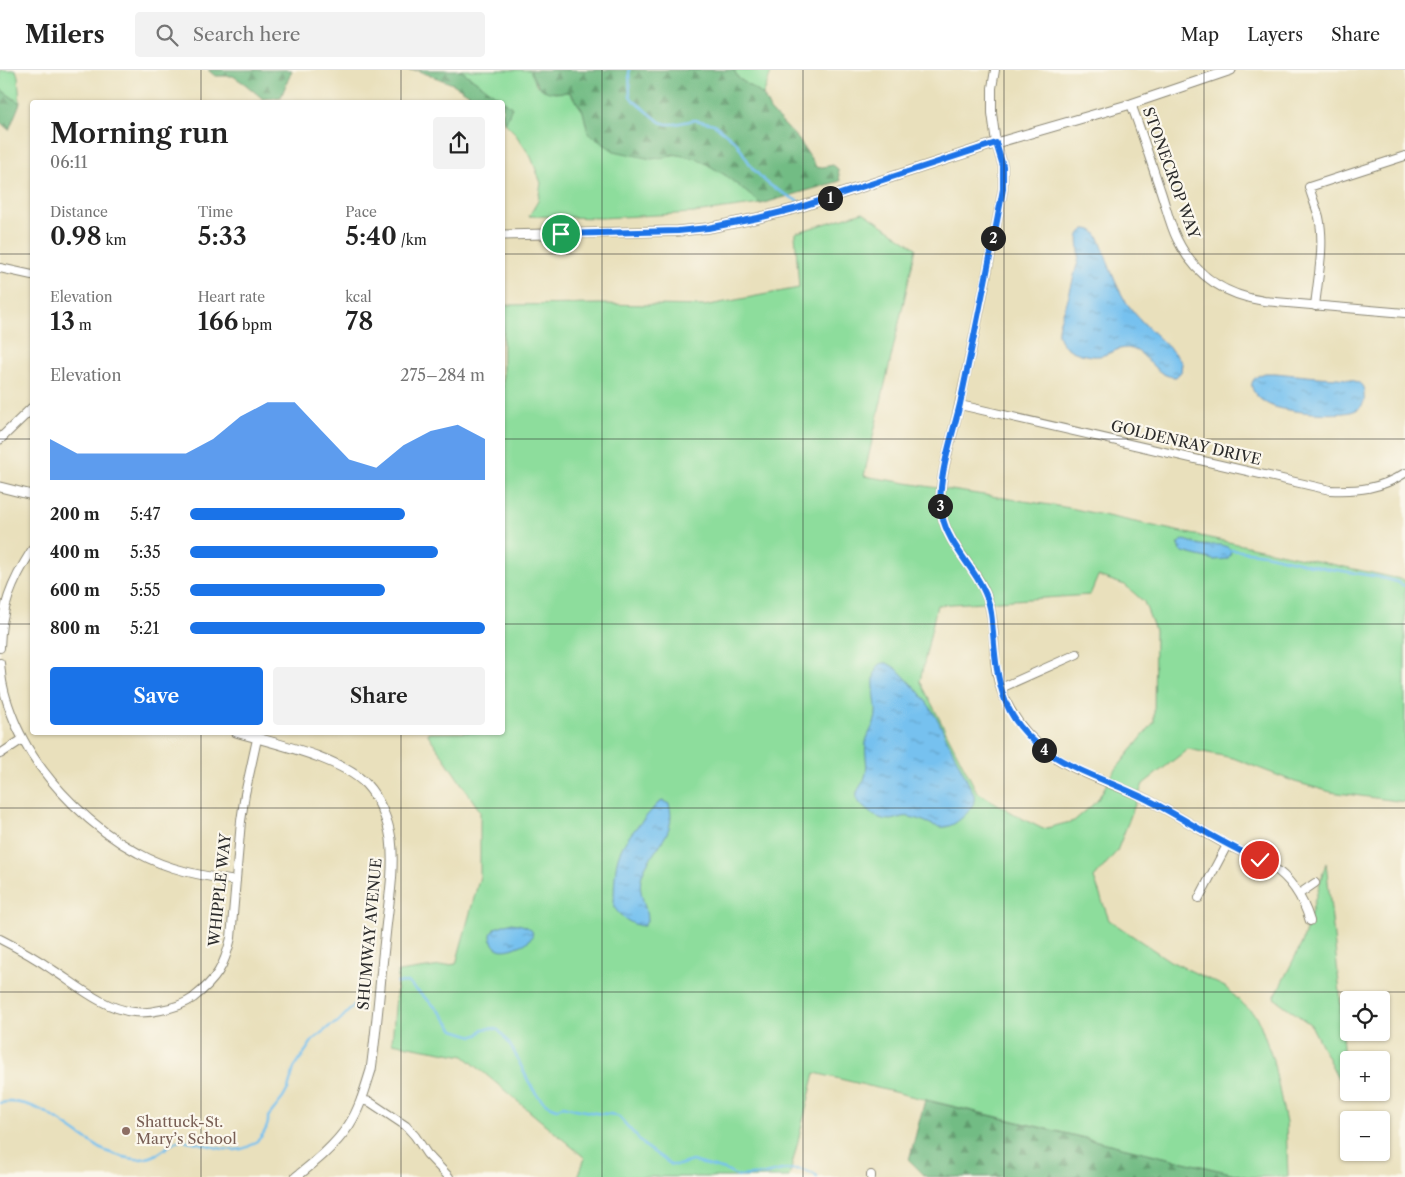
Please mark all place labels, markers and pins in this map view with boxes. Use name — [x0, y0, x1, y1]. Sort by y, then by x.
pin: 1 — [818, 186, 842, 210]
pin — [540, 213, 582, 255]
pin: 2 — [980, 226, 1006, 250]
pin: 3 — [928, 494, 952, 518]
pin: 4 — [1032, 738, 1056, 762]
pin — [1239, 839, 1281, 881]
place label: Shattuck-St. Mary’s School — [136, 1112, 237, 1148]
marker: Shattuck-St. Mary’s School — [120, 1125, 132, 1137]

